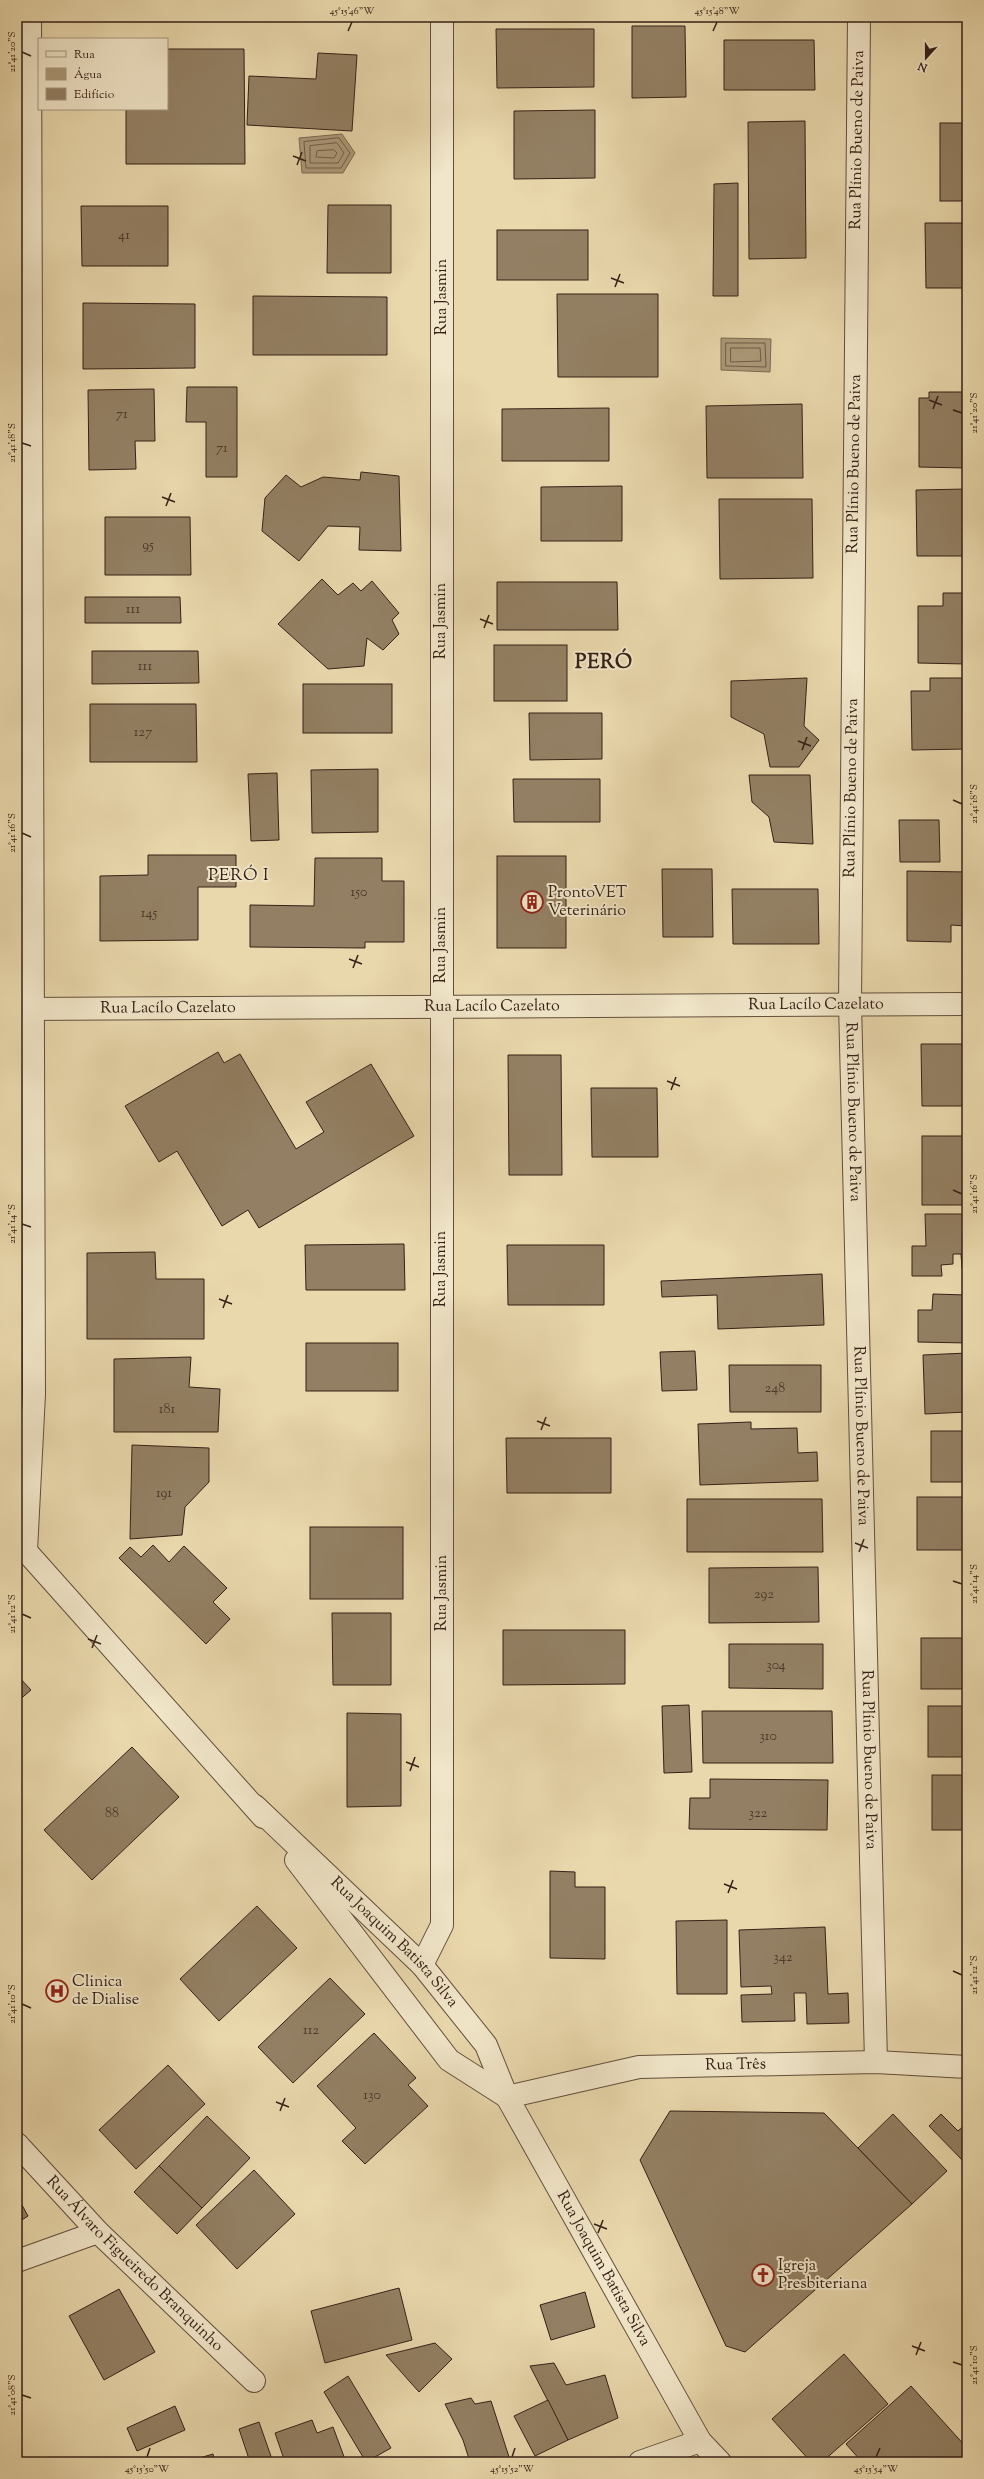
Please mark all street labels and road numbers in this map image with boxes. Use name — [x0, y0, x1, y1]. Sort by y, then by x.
street label: Rua Plínio Bueno de Paiva — [845, 49, 871, 230]
street label: Rua Jasmin — [431, 258, 454, 335]
street label: Rua Plínio Bueno de Paiva — [842, 373, 868, 554]
street label: Rua Jasmin — [430, 582, 453, 659]
street label: Rua Plínio Bueno de Paiva — [839, 697, 865, 878]
street label: Rua Jasmin — [430, 906, 453, 983]
street label: Rua Lacílo Cazelato — [748, 993, 884, 1017]
street label: Rua Lacílo Cazelato — [424, 995, 560, 1018]
street label: Rua Lacílo Cazelato — [100, 996, 236, 1020]
street label: Rua Plínio Bueno de Paiva — [839, 1022, 866, 1203]
street label: Rua Jasmin — [430, 1230, 453, 1307]
street label: Rua Plínio Bueno de Paiva — [847, 1346, 874, 1527]
street label: Rua Jasmin — [431, 1554, 454, 1631]
street label: Rua Plínio Bueno de Paiva — [855, 1670, 882, 1850]
street label: Rua Joaquim Batista Silva — [325, 1872, 464, 2013]
street label: Rua Três — [705, 2053, 766, 2077]
street label: Rua Álvaro Figueiredo Branquinho — [41, 2171, 228, 2357]
street label: Rua Joaquim Batista Silva — [551, 2187, 656, 2351]

